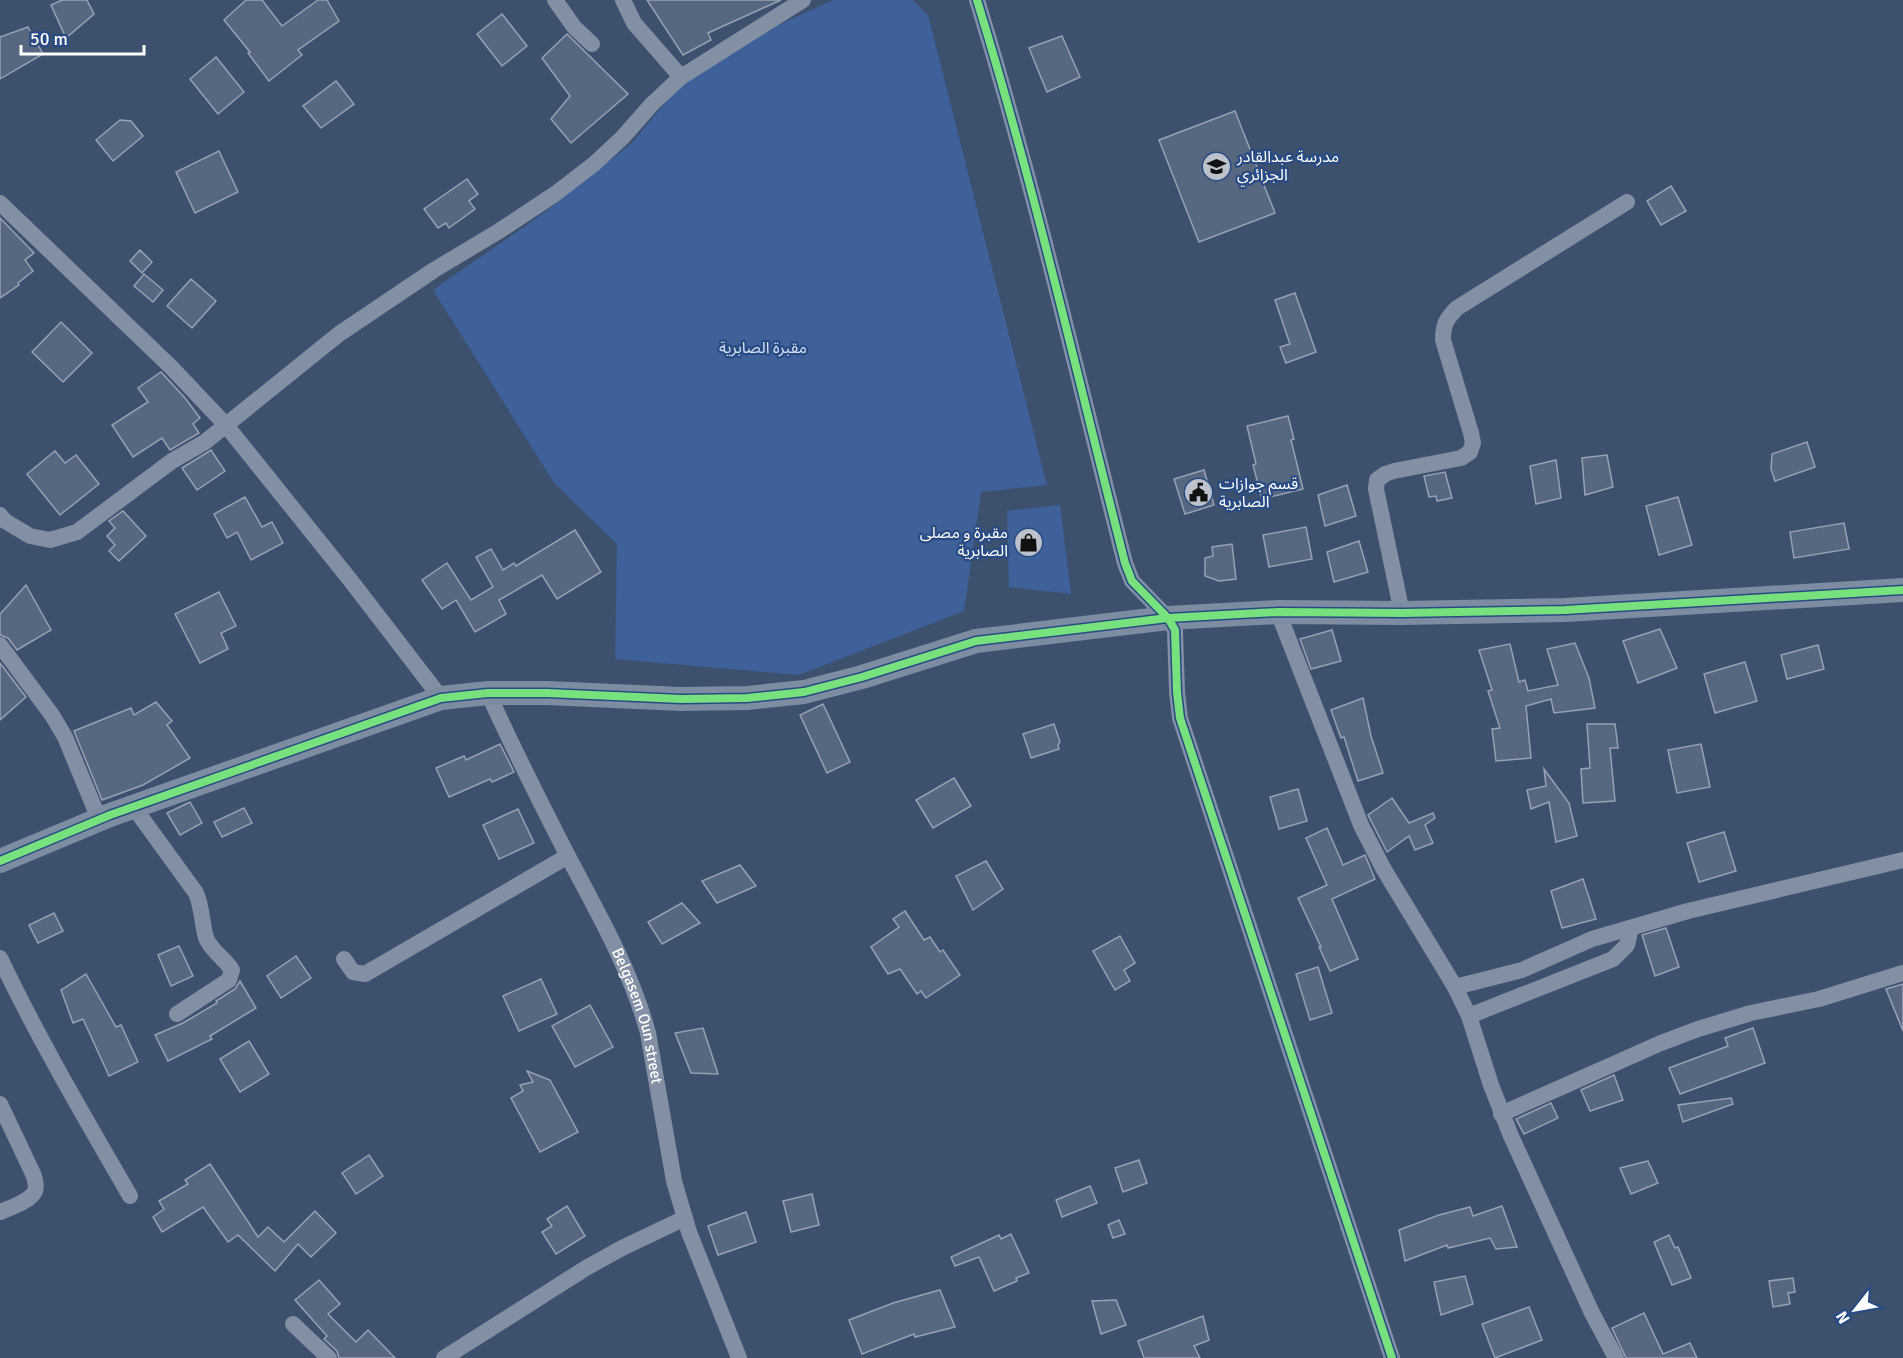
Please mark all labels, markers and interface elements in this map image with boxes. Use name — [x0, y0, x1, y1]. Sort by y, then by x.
scale bar — [21, 18, 144, 56]
text: 50 m — [30, 28, 68, 50]
place label: مدرسة عبدالقادر الجزائري — [1236, 147, 1339, 187]
school or university icon: مدرسة عبدالقادر الجزائري — [1200, 150, 1232, 182]
park label: مقبرة الصابرية — [719, 338, 807, 358]
place label: قسم جوازات الصابرية — [1219, 474, 1298, 512]
public building icon: قسم جوازات الصابرية — [1182, 477, 1214, 509]
place label: مقبرة و مصلى الصابرية — [920, 523, 1008, 561]
shop icon: مقبرة و مصلى الصابرية — [1013, 526, 1045, 558]
street label: Belgasem Oun street — [607, 945, 667, 1086]
north arrow — [1825, 1280, 1885, 1340]
text: N — [1832, 1307, 1854, 1327]

